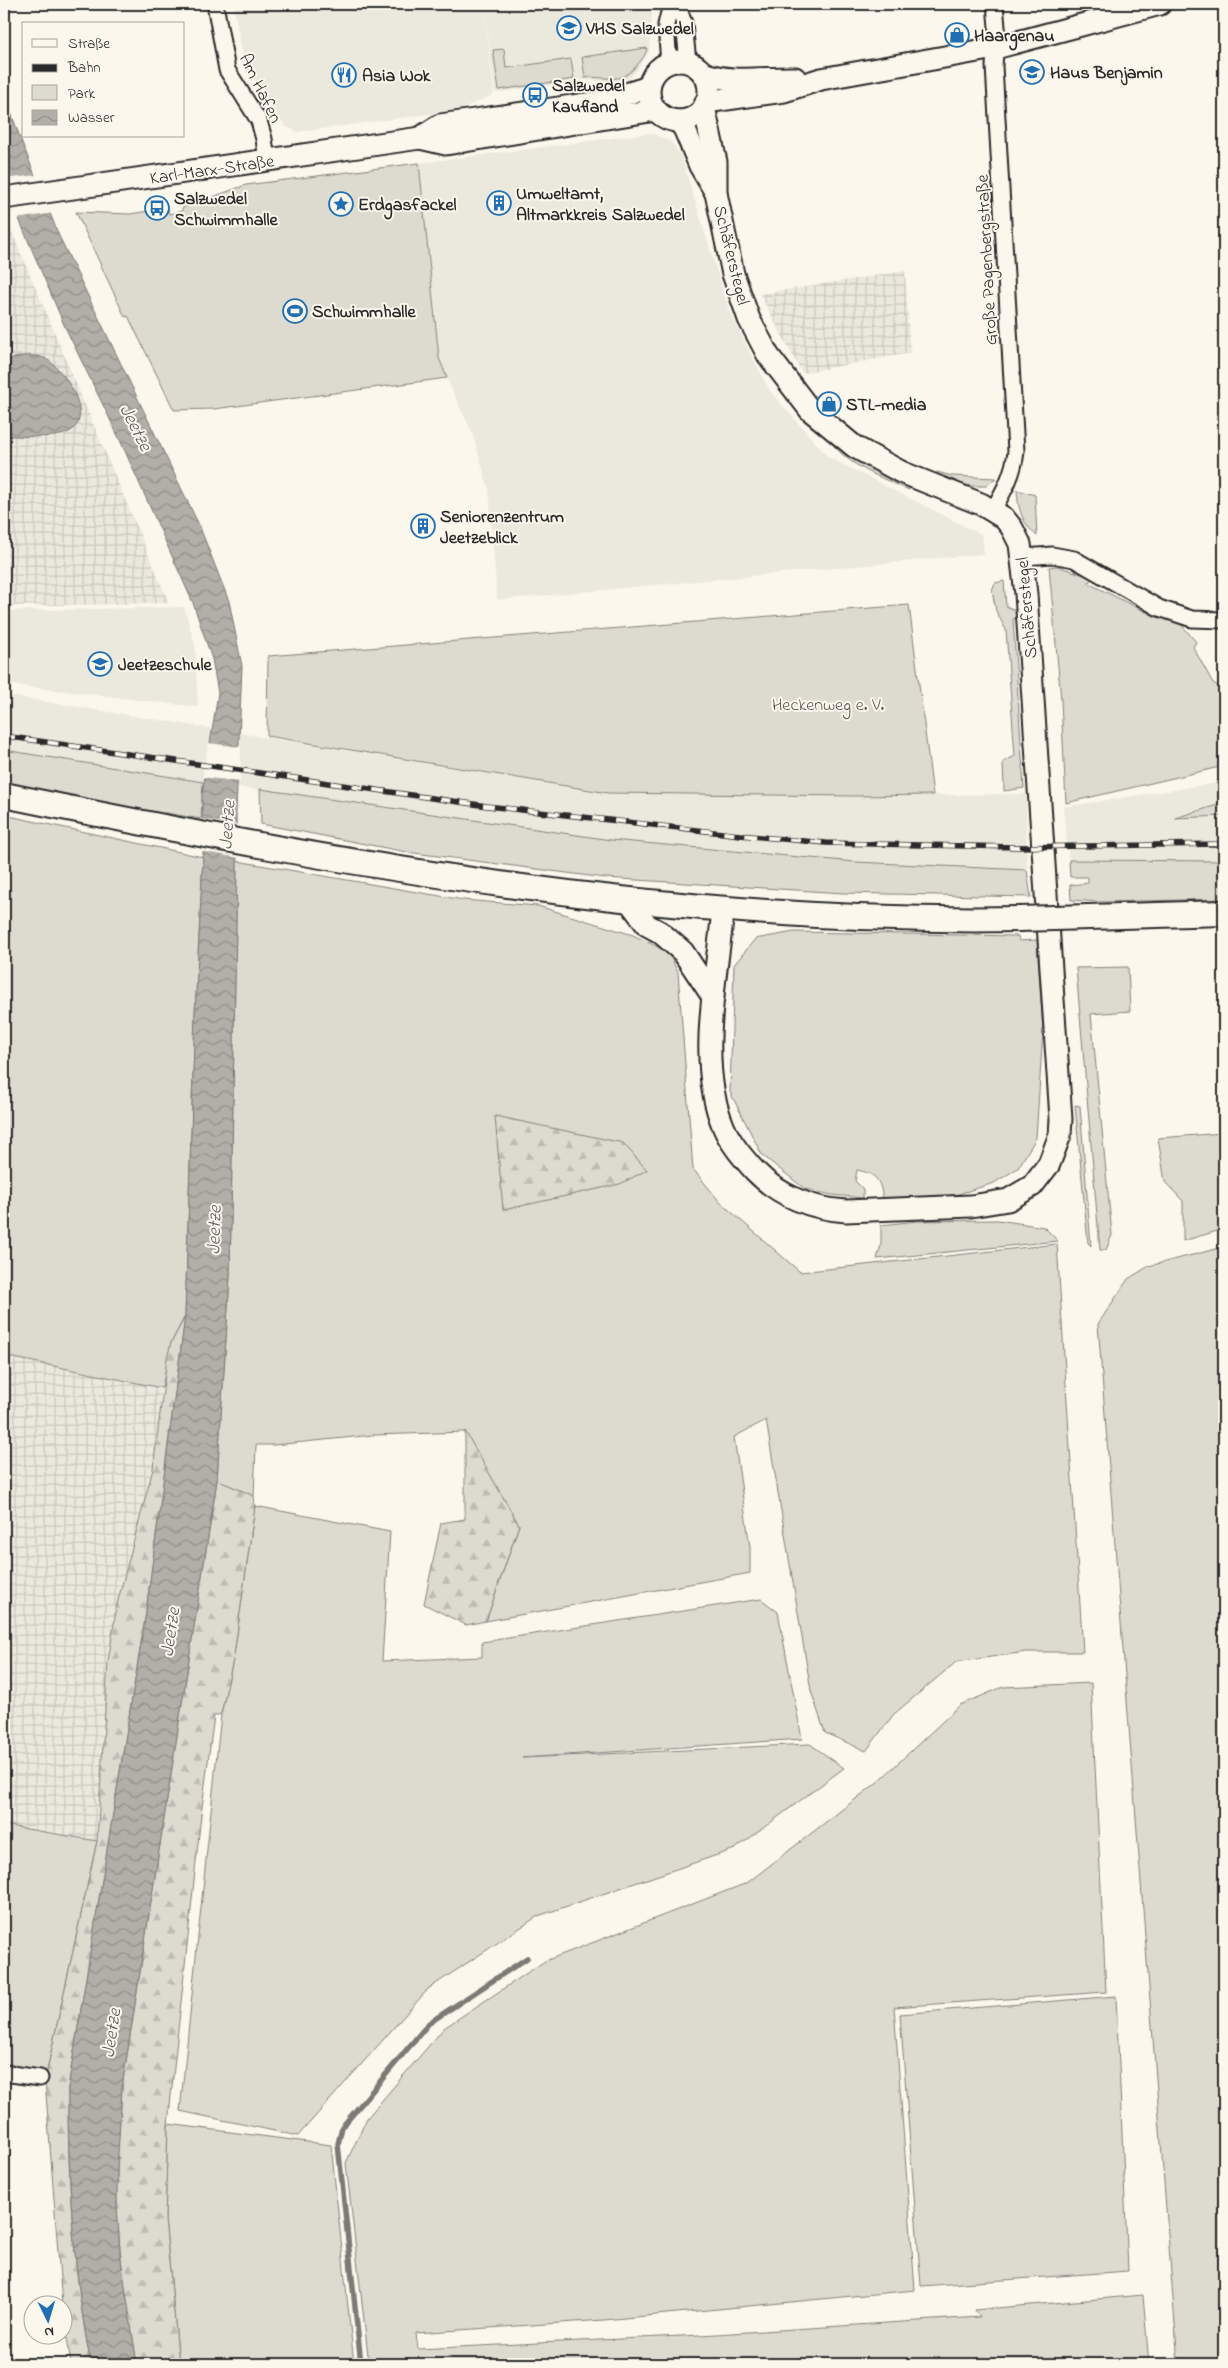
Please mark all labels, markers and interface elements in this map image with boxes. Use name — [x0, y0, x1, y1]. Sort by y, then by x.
school or university icon: VHS Salzwedel — [556, 15, 582, 41]
place label: VHS Salzwedel — [585, 17, 694, 43]
legend — [22, 22, 185, 138]
shop icon: Haargenau — [944, 22, 970, 48]
place label: Haargenau — [974, 24, 1054, 51]
text: Straße — [68, 33, 110, 55]
street label: Am Hafen — [231, 49, 287, 128]
text: Bahn — [67, 57, 101, 79]
school or university icon: Haus Benjamin — [1019, 59, 1045, 85]
place label: Haus Benjamin — [1050, 61, 1163, 87]
restaurant icon: Asia Wok — [331, 62, 357, 88]
place label: Asia Wok — [362, 64, 431, 90]
place label: Salzwedel Kaufland — [552, 74, 625, 121]
bus stop icon: Salzwedel Kaufland — [522, 82, 548, 108]
text: Park — [68, 83, 96, 105]
text: Wasser — [68, 107, 115, 129]
street label: Karl-Marx-Straße — [148, 149, 277, 193]
street label: Große Pagenbergstraße — [970, 173, 1006, 346]
place label: Umweltamt, Altmarkkreis Salzwedel — [516, 182, 685, 229]
place label: Salzwedel Schwimmhalle — [174, 187, 278, 234]
building icon: Umweltamt, Altmarkkreis Salzwedel — [486, 190, 512, 216]
place icon: Erdgasfackel — [328, 191, 354, 217]
place label: Erdgasfackel — [358, 193, 457, 220]
bus stop icon: Salzwedel Schwimmhalle — [144, 195, 170, 221]
street label: Schäferstegel — [704, 203, 755, 308]
sports icon: Schwimmhalle — [282, 298, 308, 324]
place label: Schwimmhalle — [312, 300, 416, 326]
shop icon: STL-media — [816, 391, 842, 417]
place label: STL-media — [846, 393, 927, 419]
water label: Jeetze — [112, 400, 159, 457]
place label: Seniorenzentrum Jeetzeblick — [440, 505, 564, 552]
building icon: Seniorenzentrum Jeetzeblick — [410, 513, 436, 539]
street label: Schäferstegel — [1011, 556, 1046, 660]
school or university icon: Jeetzeschule — [87, 651, 113, 677]
place label: Jeetzeschule — [118, 653, 213, 679]
park label: Heckenweg e. V. — [772, 693, 884, 720]
water label: Jeetze — [213, 798, 244, 851]
water label: Jeetze — [201, 1204, 230, 1255]
water label: Jeetze — [155, 1605, 188, 1659]
water label: Jeetze — [96, 2006, 129, 2060]
north arrow — [22, 2296, 72, 2346]
text: N — [43, 2321, 55, 2342]

